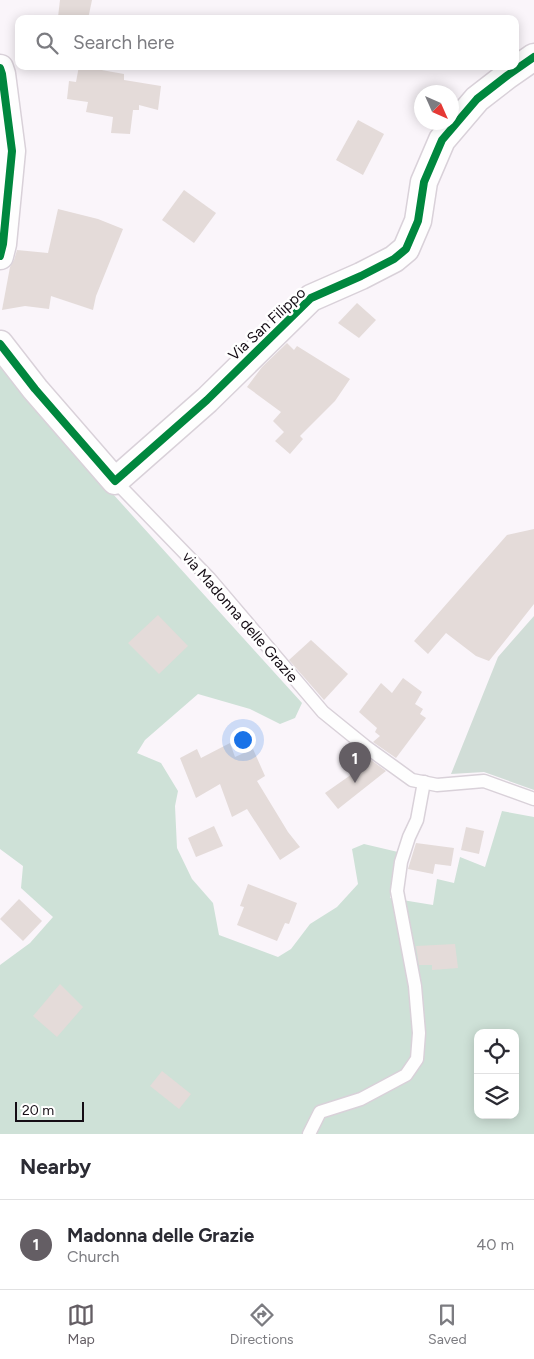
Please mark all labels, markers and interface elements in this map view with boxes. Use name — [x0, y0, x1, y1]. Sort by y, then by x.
search box — [15, 15, 519, 70]
icon: search — [33, 29, 61, 57]
text: Search here — [73, 31, 175, 54]
north arrow — [414, 85, 459, 130]
street label: Via San Filippo — [225, 283, 310, 364]
street label: via Madonna delle Grazie — [178, 548, 302, 686]
your location — [230, 727, 256, 753]
pin: 1 — [339, 742, 371, 783]
map controls — [474, 1029, 519, 1119]
button: locate — [474, 1029, 519, 1074]
button: layers — [474, 1074, 519, 1119]
scale bar — [15, 1099, 84, 1122]
text: 20 m — [22, 1102, 54, 1119]
text: Nearby — [20, 1154, 91, 1179]
text: Madonna delle Grazie — [67, 1224, 254, 1247]
text: 1 — [33, 1235, 39, 1254]
text: 40 m — [476, 1235, 514, 1254]
text: Church — [67, 1247, 119, 1266]
tab: Map — [67, 1301, 95, 1348]
tab: Directions — [230, 1301, 294, 1348]
tab: Saved — [428, 1301, 467, 1348]

